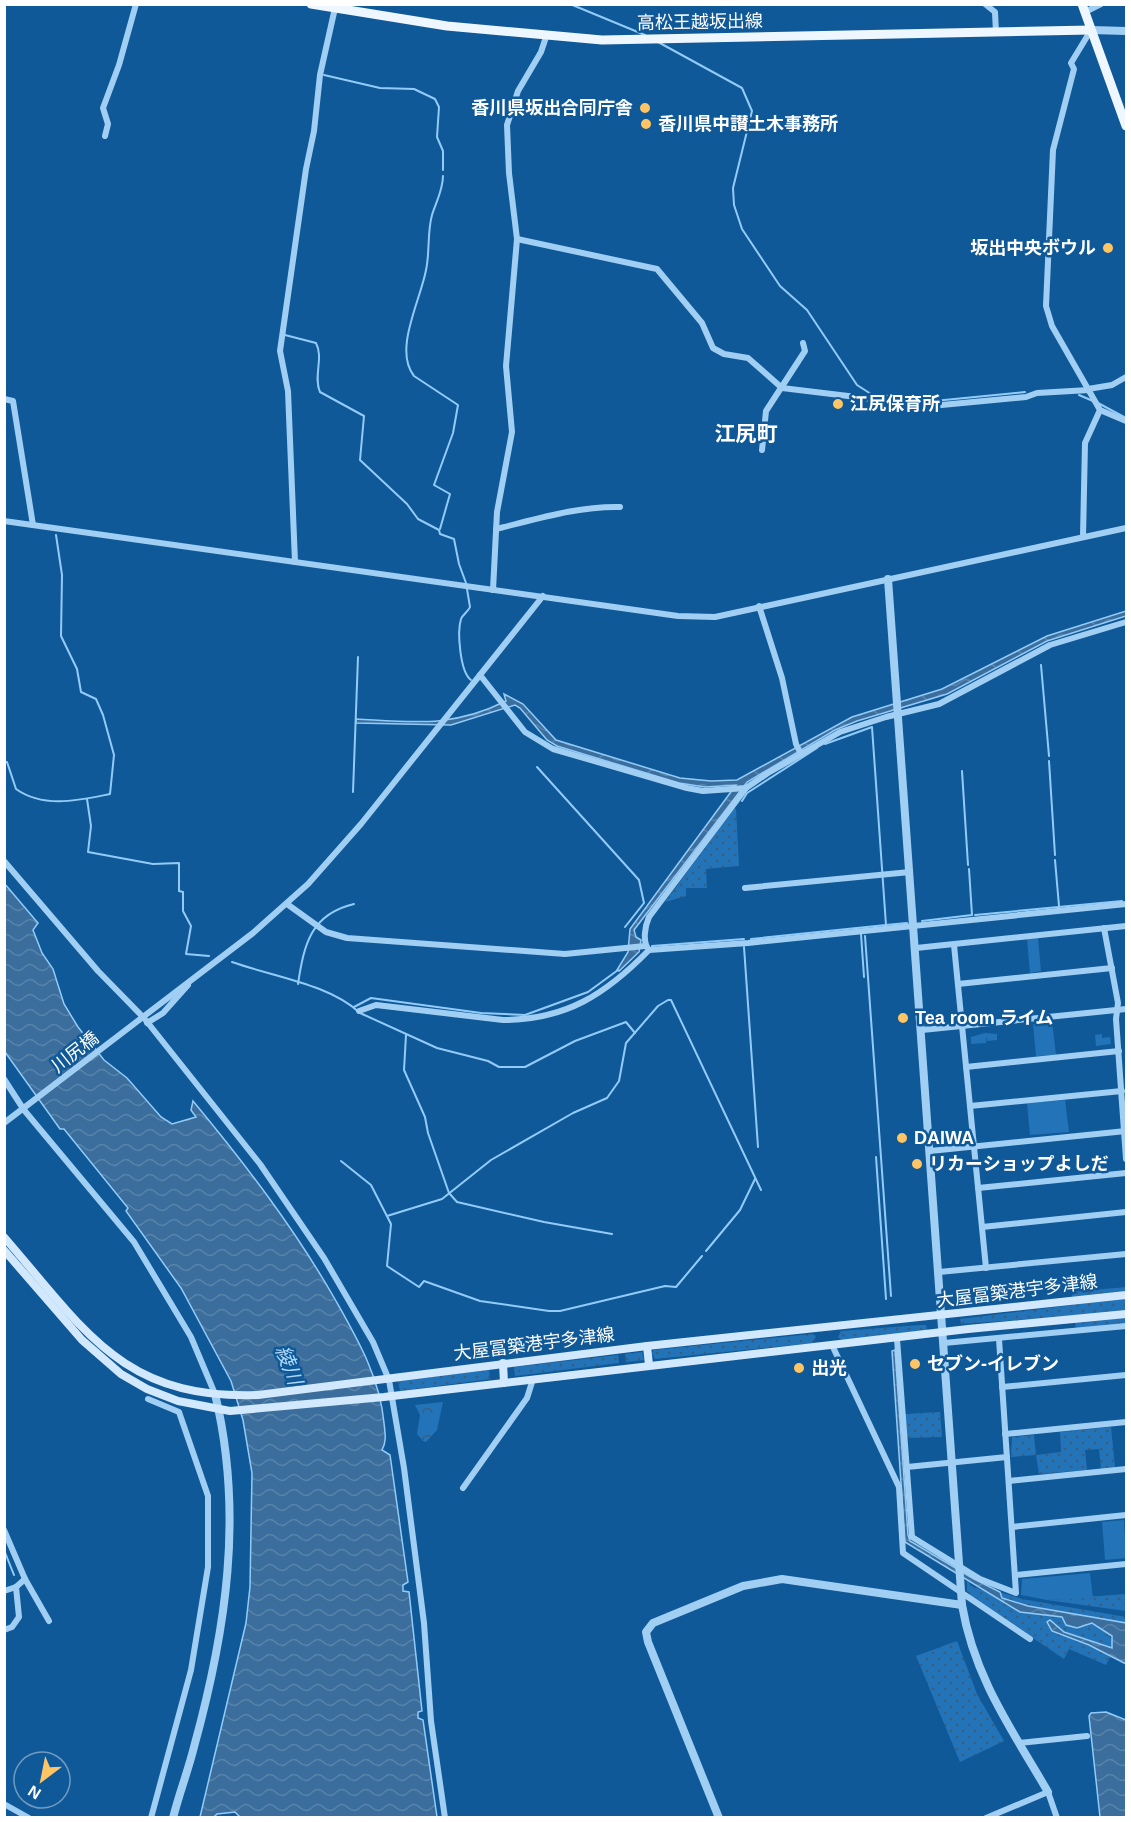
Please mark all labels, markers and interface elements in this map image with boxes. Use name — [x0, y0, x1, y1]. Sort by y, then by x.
street label: 高松王越坂出線 — [637, 11, 763, 33]
place label: 香川県坂出合同庁舎 — [471, 98, 633, 118]
marker: 香川県坂出合同庁舎 — [638, 101, 652, 115]
place label: 香川県中讃土木事務所 — [658, 114, 838, 134]
marker: 香川県中讃土木事務所 — [639, 117, 653, 131]
place label: 坂出中央ボウル — [970, 238, 1096, 258]
marker: 坂出中央ボウル — [1101, 241, 1115, 255]
place label: 江尻保育所 — [850, 394, 940, 414]
marker: 江尻保育所 — [831, 397, 845, 411]
district label: 江尻町 — [715, 422, 778, 445]
place label: Tea room ライム — [915, 1008, 1053, 1028]
marker: Tea room ライム — [896, 1011, 910, 1025]
street label: 川尻橋 — [48, 1027, 102, 1077]
place label: DAIWA — [914, 1128, 974, 1148]
marker: DAIWA — [895, 1131, 909, 1145]
place label: リカーショップよしだ — [929, 1154, 1109, 1174]
marker: リカーショップよしだ — [910, 1157, 924, 1171]
street label: 大屋冨築港宇多津線 — [935, 1271, 1099, 1311]
street label: 大屋冨築港宇多津線 — [452, 1324, 616, 1364]
water label: 綾川 — [272, 1342, 307, 1389]
place label: セブン-イレブン — [927, 1354, 1059, 1374]
marker: セブン-イレブン — [908, 1357, 922, 1371]
place label: 出光 — [811, 1358, 847, 1378]
marker: 出光 — [792, 1361, 806, 1375]
north arrow — [12, 1750, 72, 1810]
text: N — [25, 1782, 44, 1803]

